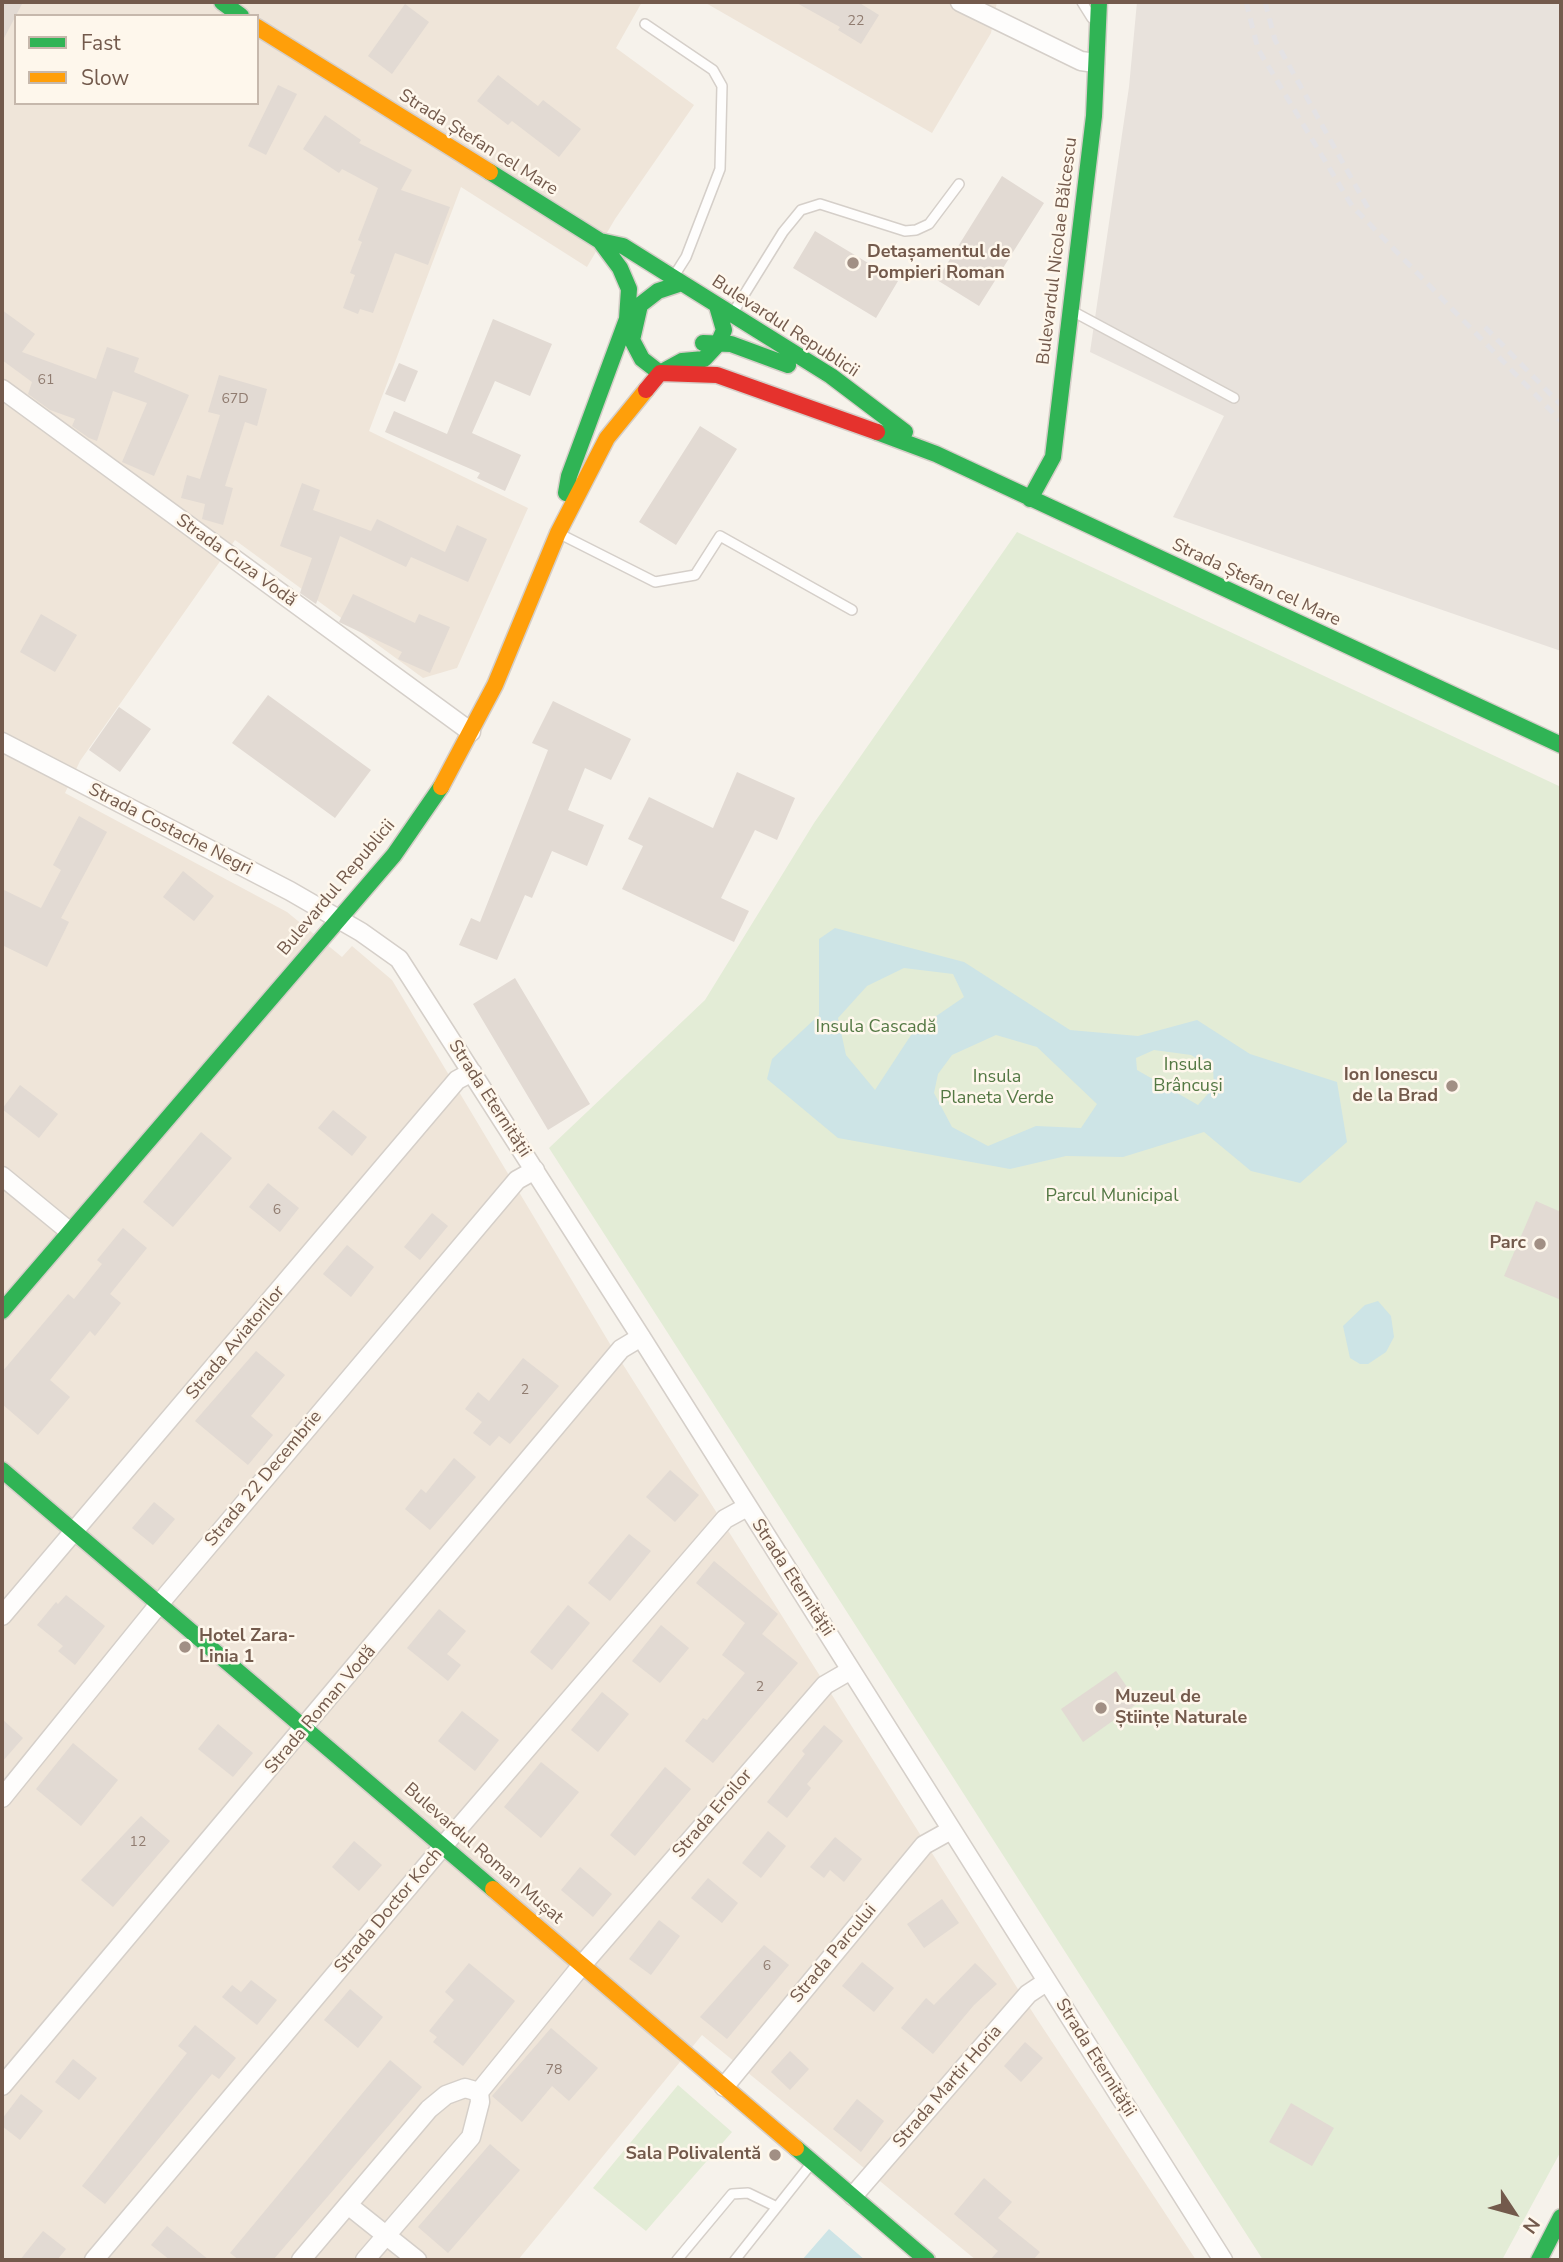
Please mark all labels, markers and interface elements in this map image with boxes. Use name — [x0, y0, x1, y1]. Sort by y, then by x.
legend — [14, 14, 259, 105]
house number: 22 — [848, 14, 864, 30]
text: Fast — [81, 29, 121, 57]
text: Slow — [81, 64, 129, 92]
street label: Strada Ștefan cel Mare — [394, 85, 562, 201]
street label: Bulevardul Nicolae Bălcescu — [1033, 136, 1083, 366]
place label: Detașamentul de Pompieri Roman — [867, 242, 1010, 284]
marker: Detașamentul de Pompieri Roman — [845, 255, 861, 271]
street label: Bulevardul Republicii — [707, 271, 863, 383]
house number: 61 — [38, 373, 54, 389]
house number: 67D — [221, 392, 249, 408]
street label: Strada Cuza Vodă — [172, 510, 300, 612]
street label: Strada Ștefan cel Mare — [1168, 534, 1344, 632]
street label: Strada Costache Negri — [85, 779, 255, 881]
street label: Bulevardul Republicii — [274, 816, 400, 960]
park label: Insula Cascadă — [816, 1017, 936, 1039]
street label: Strada Eternității — [443, 1036, 535, 1162]
park label: Insula Brâncuși — [1153, 1055, 1223, 1098]
place label: Ion Ionescu de la Brad — [1344, 1065, 1438, 1108]
park label: Insula Planeta Verde — [940, 1067, 1054, 1110]
marker: Ion Ionescu de la Brad — [1444, 1078, 1460, 1094]
park label: Parcul Municipal — [1046, 1186, 1178, 1208]
house number: 6 — [273, 1203, 281, 1219]
place label: Parc — [1489, 1233, 1526, 1255]
marker: Parc — [1532, 1236, 1548, 1252]
street label: Strada Aviatorilor — [182, 1282, 290, 1404]
house number: 2 — [521, 1383, 529, 1399]
street label: Strada 22 Decembrie — [201, 1407, 327, 1551]
street label: Strada Eternității — [746, 1515, 838, 1641]
place label: Hotel Zara- Linia 1 — [199, 1626, 296, 1668]
marker: Hotel Zara- Linia 1 — [177, 1639, 193, 1655]
street label: Strada Roman Vodă — [261, 1641, 381, 1779]
house number: 2 — [756, 1680, 764, 1696]
place label: Muzeul de Științe Naturale — [1115, 1687, 1247, 1730]
marker: Muzeul de Științe Naturale — [1093, 1700, 1109, 1716]
street label: Strada Eroilor — [669, 1765, 757, 1863]
street label: Bulevardul Roman Mușat — [399, 1779, 567, 1929]
house number: 12 — [130, 1835, 146, 1851]
street label: Strada Doctor Koch — [330, 1844, 448, 1978]
street label: Strada Parcului — [786, 1900, 882, 2008]
house number: 6 — [763, 1959, 771, 1975]
street label: Strada Eternității — [1050, 1995, 1140, 2121]
street label: Strada Martir Horia — [889, 2021, 1007, 2153]
house number: 78 — [546, 2063, 562, 2079]
place label: Sala Polivalentă — [626, 2144, 761, 2166]
marker: Sala Polivalentă — [767, 2147, 783, 2163]
north arrow — [1479, 2178, 1549, 2248]
text: N — [1516, 2212, 1546, 2239]

